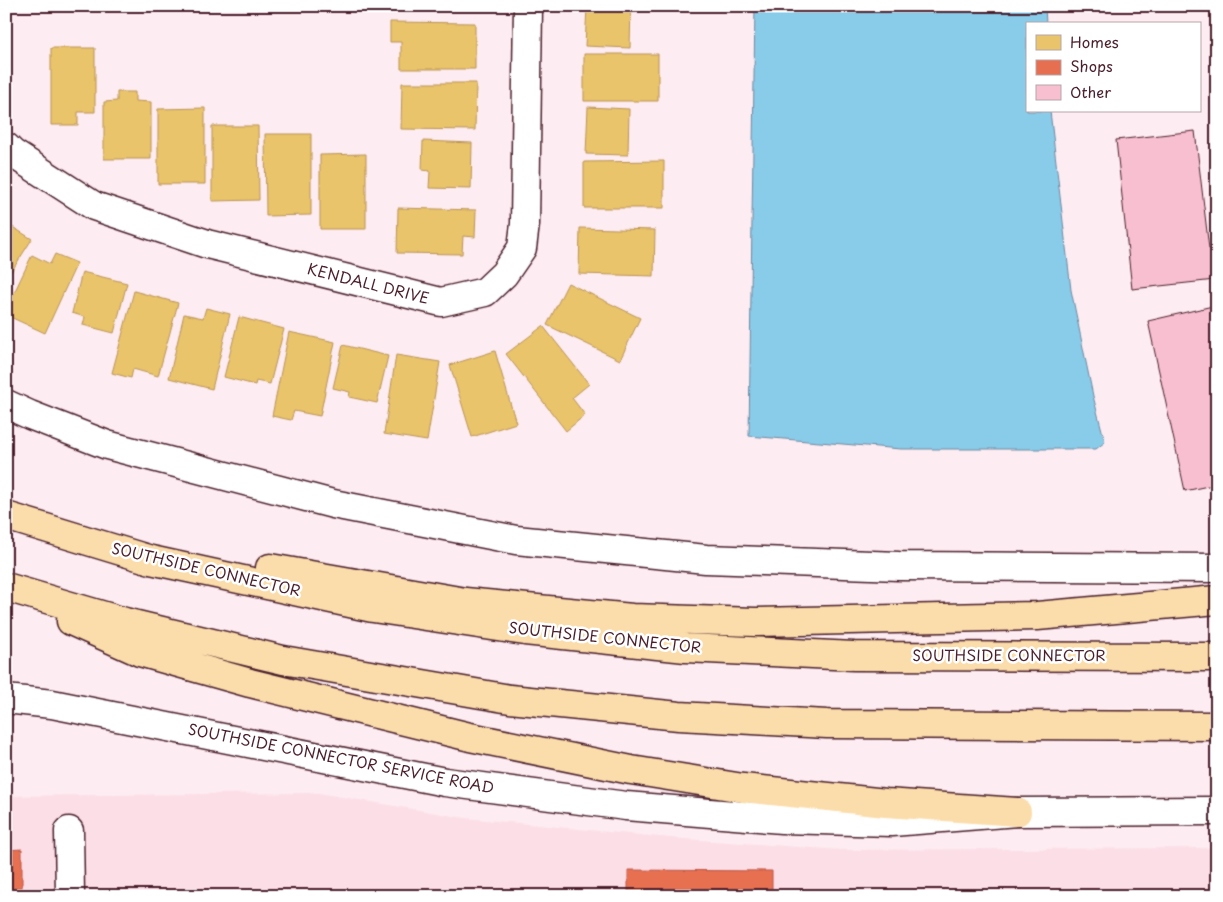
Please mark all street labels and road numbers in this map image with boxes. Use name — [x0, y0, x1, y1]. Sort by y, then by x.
street label: KENDALL DRIVE — [305, 256, 432, 309]
street label: SOUTHSIDE CONNECTOR — [110, 536, 303, 601]
street label: SOUTHSIDE CONNECTOR — [508, 615, 703, 658]
street label: SOUTHSIDE CONNECTOR — [912, 643, 1106, 666]
street label: SOUTHSIDE CONNECTOR SERVICE ROAD — [186, 717, 496, 799]

